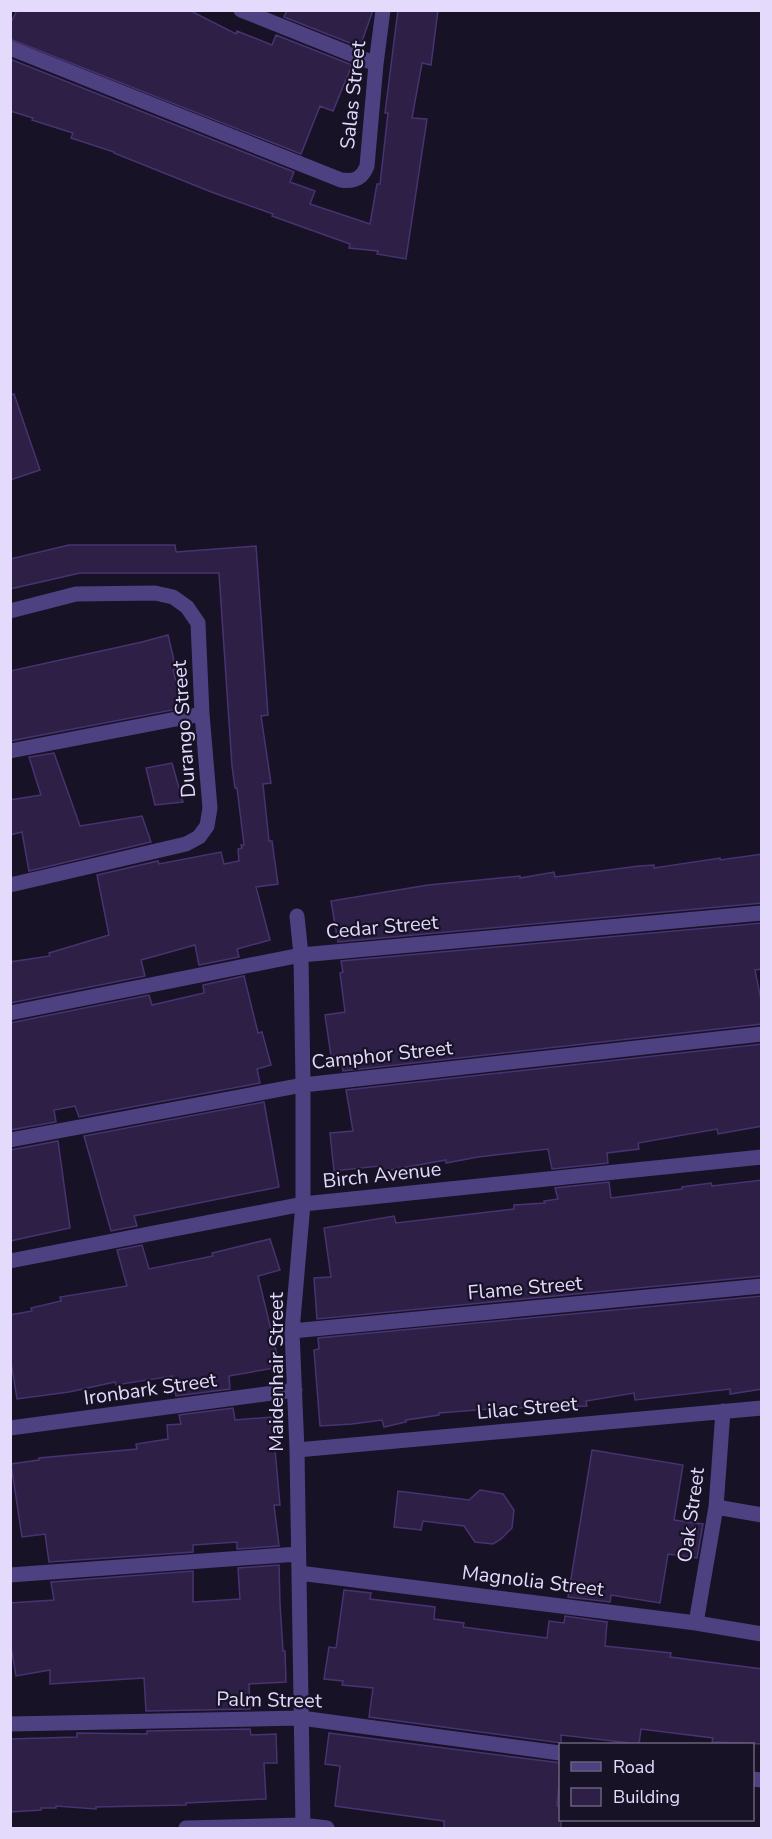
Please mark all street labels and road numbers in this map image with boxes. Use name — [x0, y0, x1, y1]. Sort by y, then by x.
street label: Salas Street — [334, 39, 372, 150]
street label: Durango Street — [166, 658, 202, 799]
street label: Cedar Street — [325, 909, 440, 945]
street label: Camphor Street — [310, 1034, 455, 1076]
street label: Birch Avenue — [321, 1155, 443, 1195]
street label: Flame Street — [467, 1269, 584, 1306]
street label: Maidenhair Street — [263, 1291, 290, 1452]
street label: Ironbark Street — [82, 1366, 219, 1412]
street label: Lilac Street — [476, 1390, 579, 1426]
street label: Oak Street — [671, 1465, 711, 1564]
street label: Magnolia Street — [460, 1559, 606, 1603]
street label: Palm Street — [216, 1686, 323, 1714]

